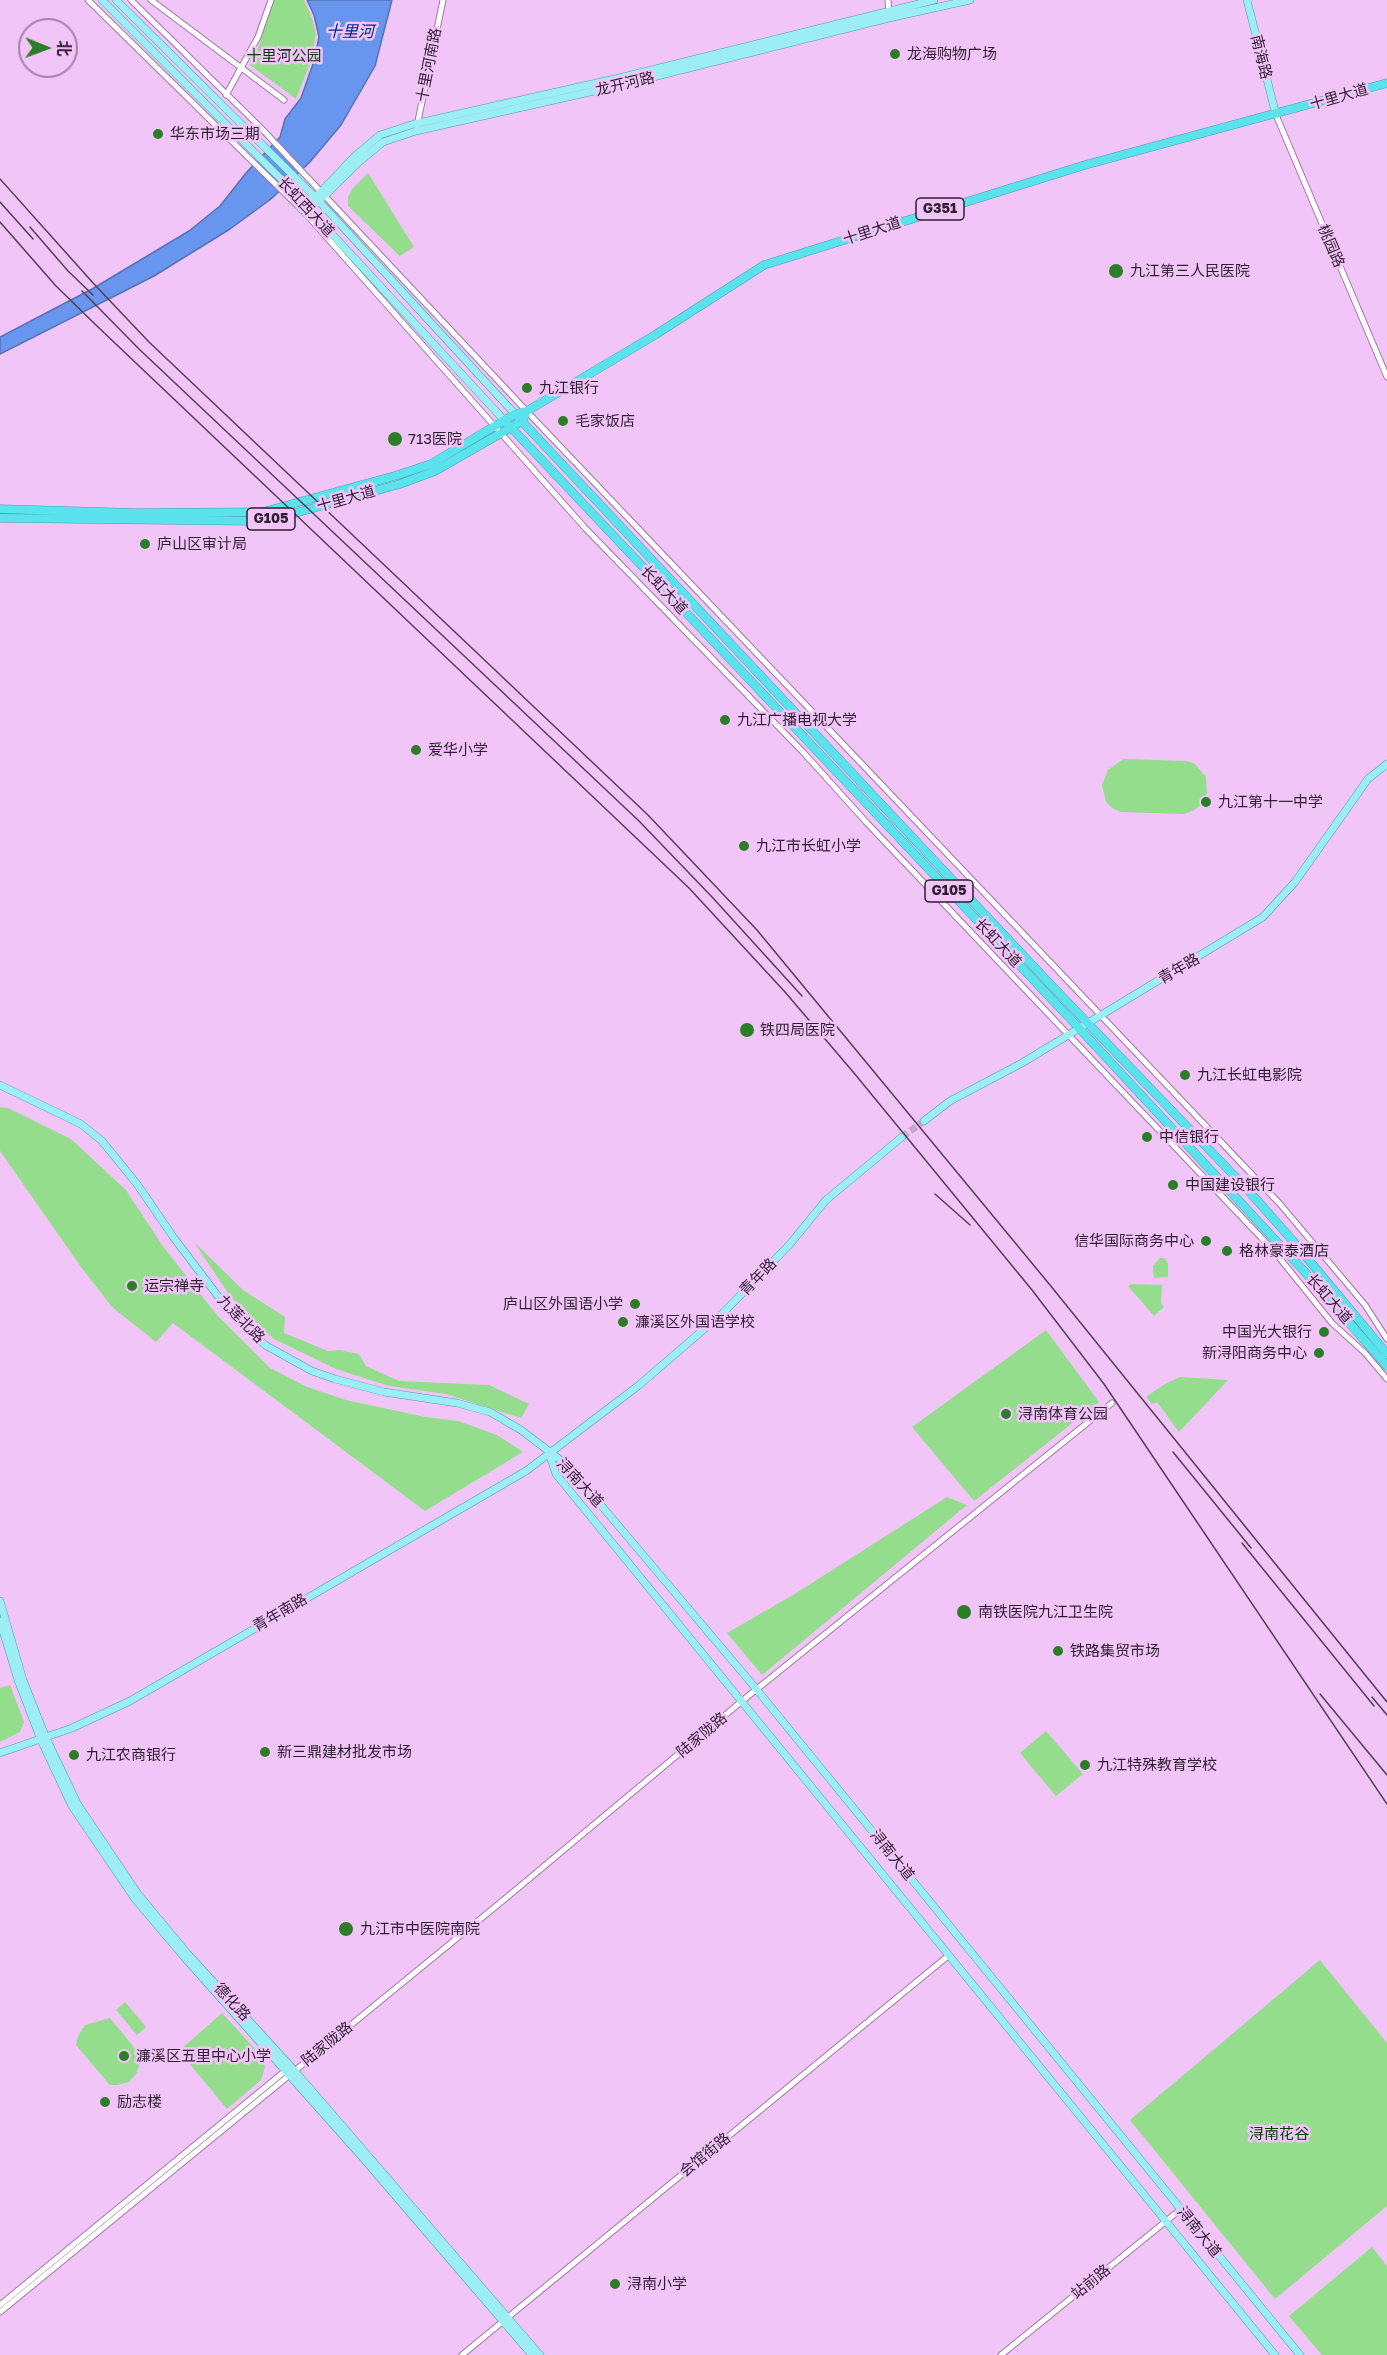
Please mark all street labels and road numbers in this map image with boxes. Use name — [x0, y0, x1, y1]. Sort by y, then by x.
street label: 十里河南路 — [413, 26, 445, 104]
street label: 南海路 — [1247, 33, 1275, 81]
street label: 龙开河路 — [594, 68, 656, 100]
street label: 十里大道 — [1308, 80, 1370, 114]
street label: 长虹西大道 — [274, 173, 338, 241]
road number: G351 — [916, 198, 964, 220]
street label: 十里大道 — [841, 213, 903, 249]
street label: 桃园路 — [1314, 222, 1348, 270]
street label: 十里大道 — [315, 482, 377, 516]
road number: G105 — [247, 508, 295, 530]
street label: 长虹大道 — [637, 562, 691, 618]
road number: G105 — [925, 880, 973, 902]
street label: 长虹大道 — [971, 915, 1025, 971]
street label: 青年路 — [1155, 950, 1203, 988]
street label: 青年路 — [736, 1255, 780, 1299]
street label: 长虹大道 — [1303, 1270, 1355, 1328]
street label: 九莲北路 — [214, 1291, 268, 1347]
street label: 浔南大道 — [553, 1455, 607, 1511]
street label: 青年南路 — [250, 1590, 310, 1636]
street label: 陆家陇路 — [673, 1709, 731, 1761]
street label: 浔南大道 — [866, 1826, 918, 1884]
street label: 德化路 — [210, 1979, 254, 2025]
street label: 陆家陇路 — [298, 2018, 356, 2070]
street label: 会馆街路 — [676, 2129, 734, 2181]
street label: 浔南大道 — [1173, 2203, 1225, 2261]
street label: 站前路 — [1068, 2261, 1114, 2303]

